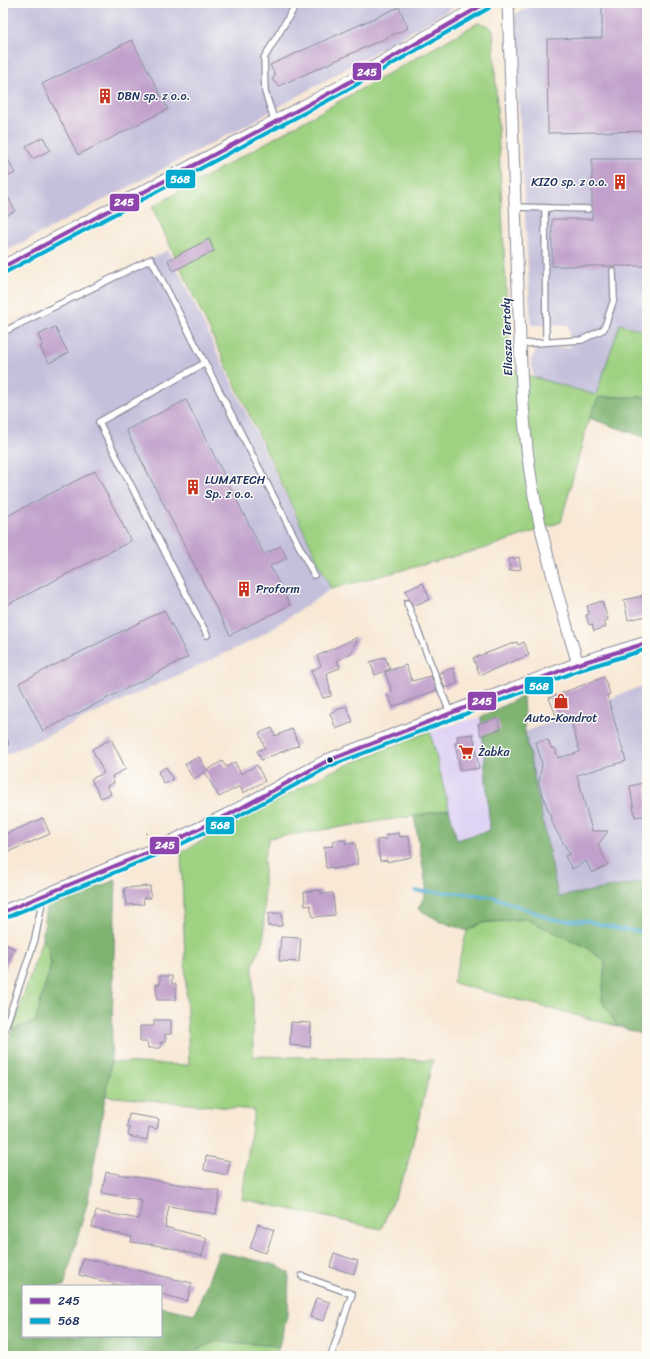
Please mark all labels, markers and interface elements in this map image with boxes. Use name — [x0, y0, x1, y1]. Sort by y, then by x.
line badge: 245 — [352, 62, 382, 81]
text: 245 — [356, 63, 377, 82]
place label: DBN sp. z o.o. — [117, 85, 190, 107]
building icon: DBN sp. z o.o. — [96, 87, 114, 105]
line badge: 568 — [165, 169, 196, 189]
text: 568 — [170, 170, 190, 189]
place label: KIZO sp. z o.o. — [531, 171, 608, 193]
building icon: KIZO sp. z o.o. — [611, 173, 629, 191]
line badge: 245 — [109, 193, 140, 212]
text: 245 — [113, 193, 134, 212]
street label: Eliasza Tertoły — [495, 297, 519, 376]
place label: LUMATECH Sp. z o.o. — [205, 469, 266, 505]
building icon: LUMATECH Sp. z o.o. — [184, 478, 202, 496]
place label: Proform — [256, 578, 300, 600]
building icon: Proform — [235, 580, 253, 598]
line badge: 568 — [524, 676, 554, 695]
text: 568 — [529, 677, 549, 696]
line badge: 245 — [467, 691, 497, 711]
text: 245 — [471, 692, 492, 711]
shop icon: Auto-Kondrot — [552, 692, 570, 710]
place label: Auto-Kondrot — [524, 707, 597, 729]
place label: Żabka — [478, 741, 511, 763]
supermarket icon: Żabka — [457, 743, 475, 761]
unlabelled marker — [325, 755, 335, 765]
line badge: 568 — [205, 816, 235, 835]
text: 568 — [210, 816, 230, 835]
line badge: 245 — [149, 836, 180, 855]
text: 245 — [154, 836, 175, 855]
legend — [22, 1285, 162, 1337]
text: 245 — [58, 1290, 80, 1312]
text: 568 — [58, 1310, 79, 1332]

